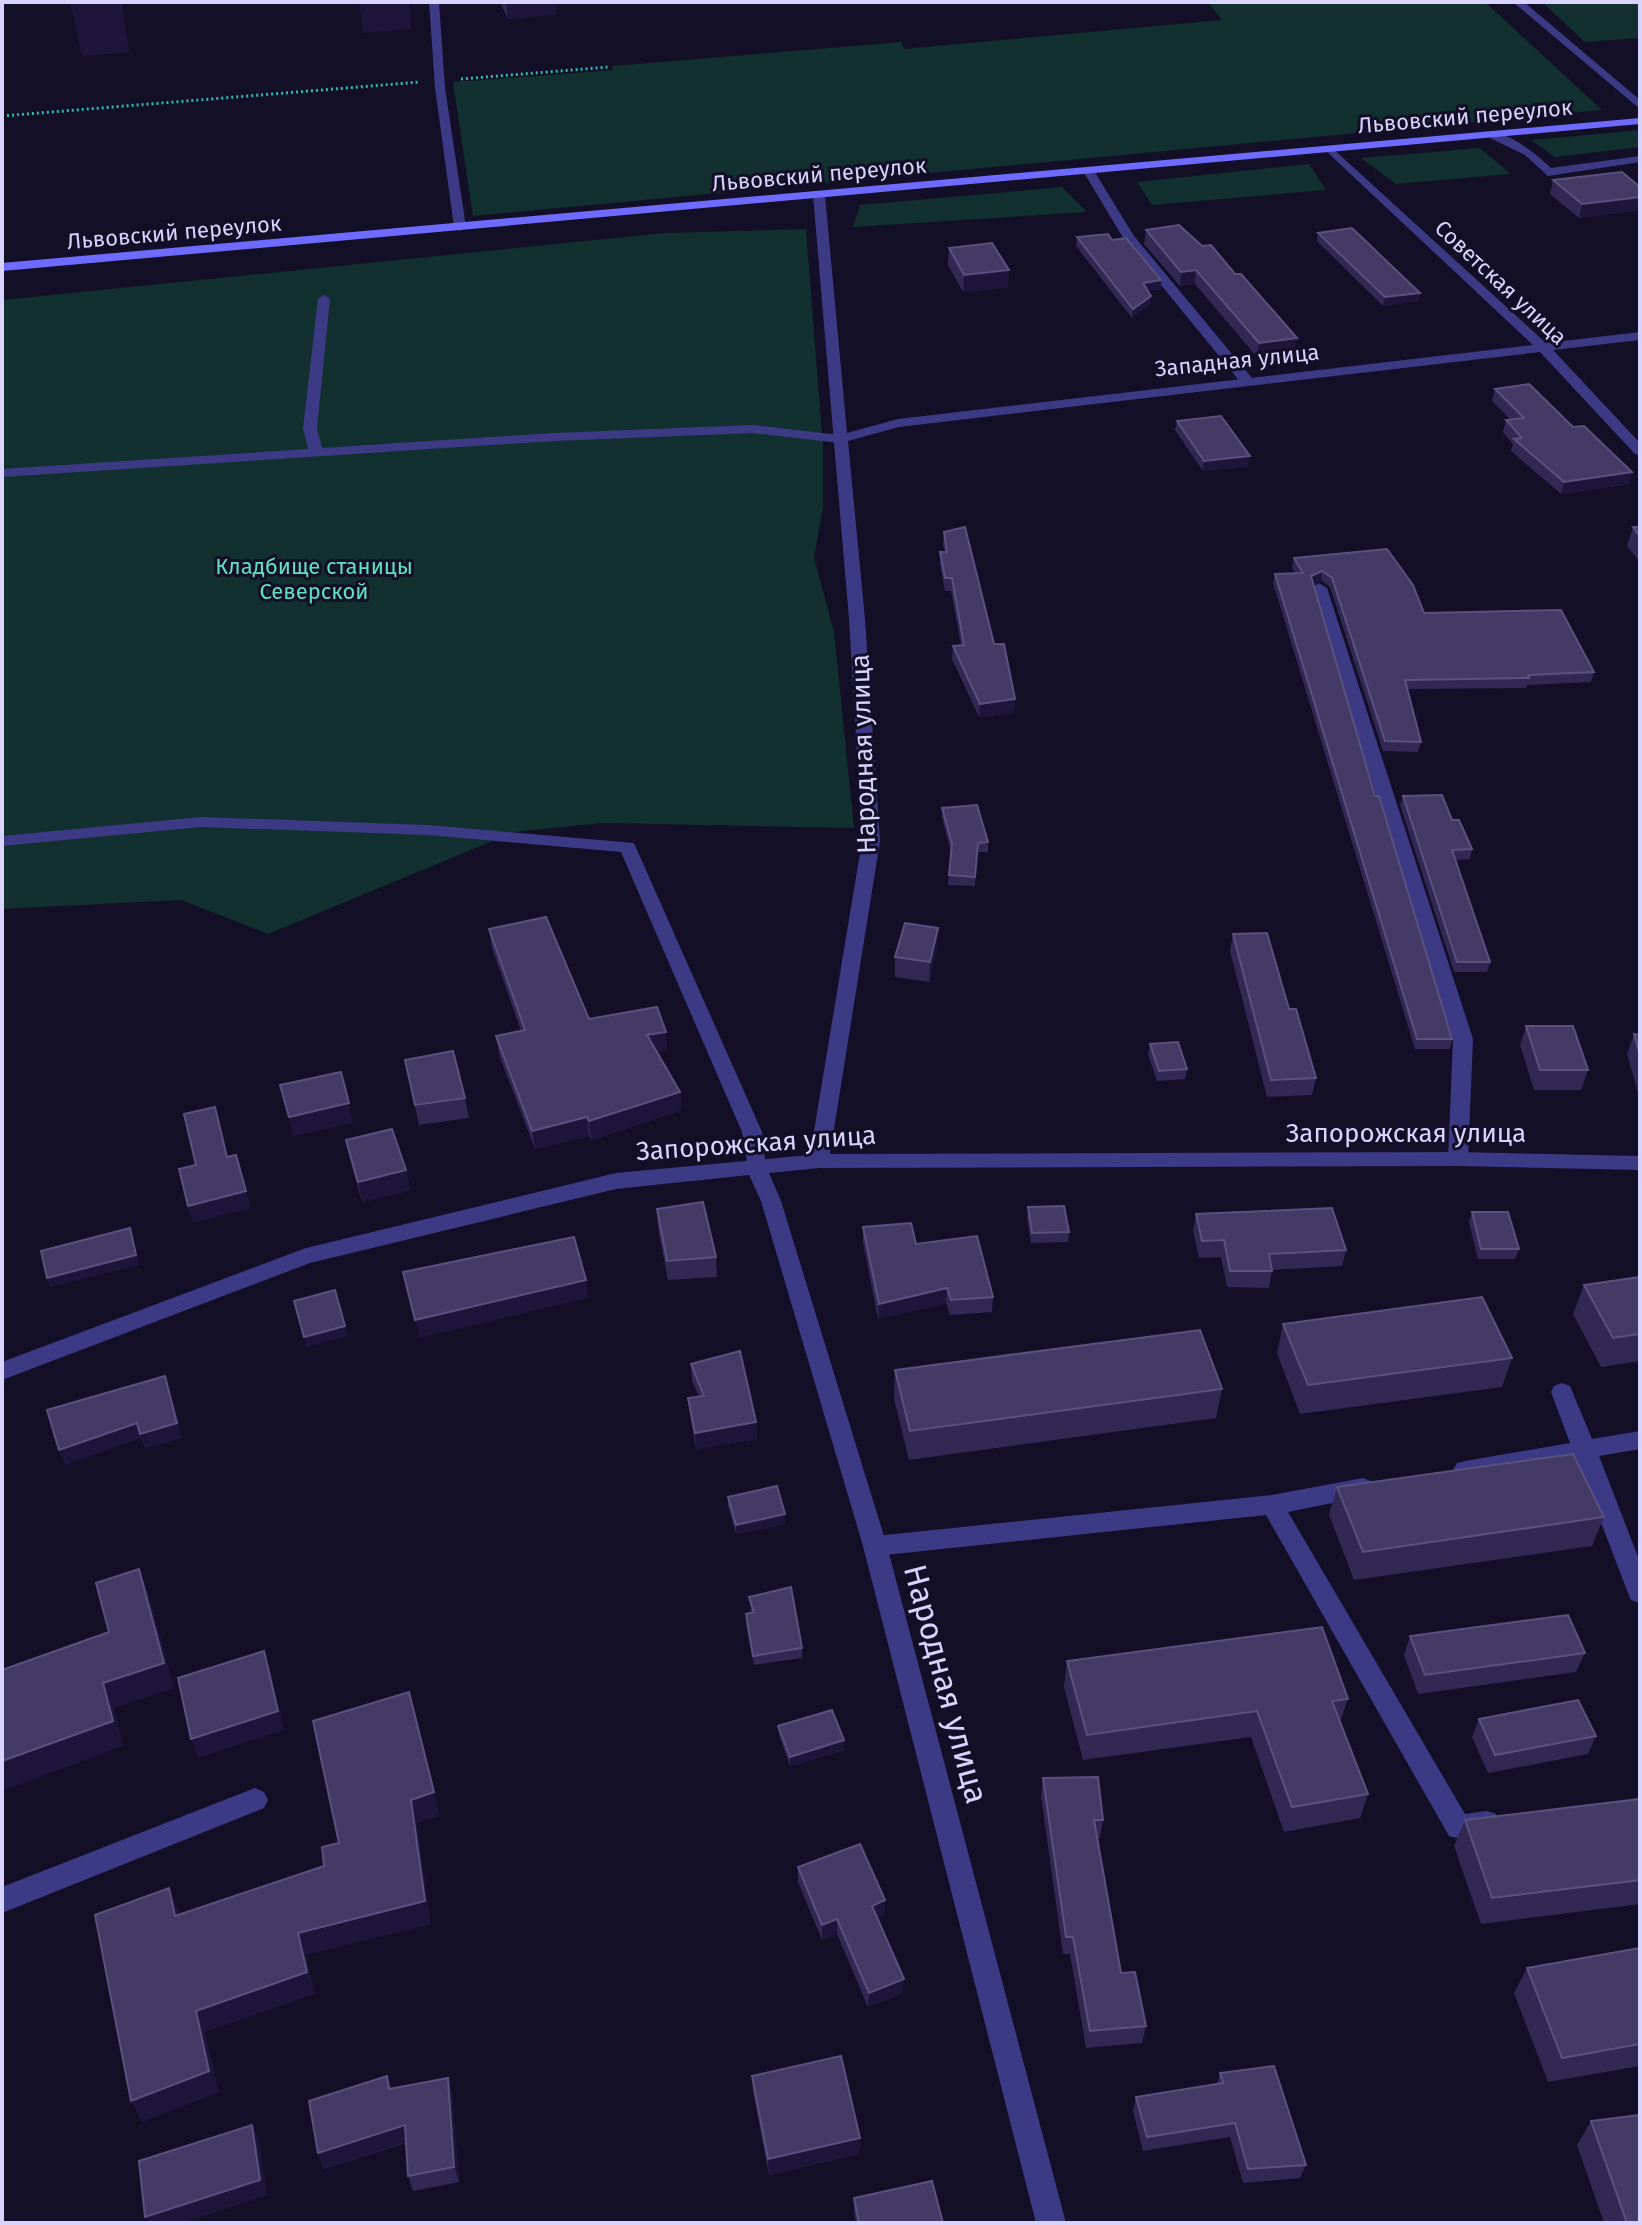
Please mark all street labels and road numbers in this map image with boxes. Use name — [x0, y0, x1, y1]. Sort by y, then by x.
street label: Львовский переулок — [1357, 94, 1574, 139]
street label: Львовский переулок — [711, 152, 928, 197]
street label: Львовский переулок — [66, 210, 283, 255]
street label: Советская улица — [1429, 214, 1572, 350]
street label: Западная улица — [1154, 338, 1320, 383]
street label: Народная улица — [845, 654, 882, 854]
street label: Запорожская улица — [1286, 1118, 1526, 1149]
street label: Запорожская улица — [635, 1120, 877, 1167]
street label: Народная улица — [896, 1560, 996, 1808]

